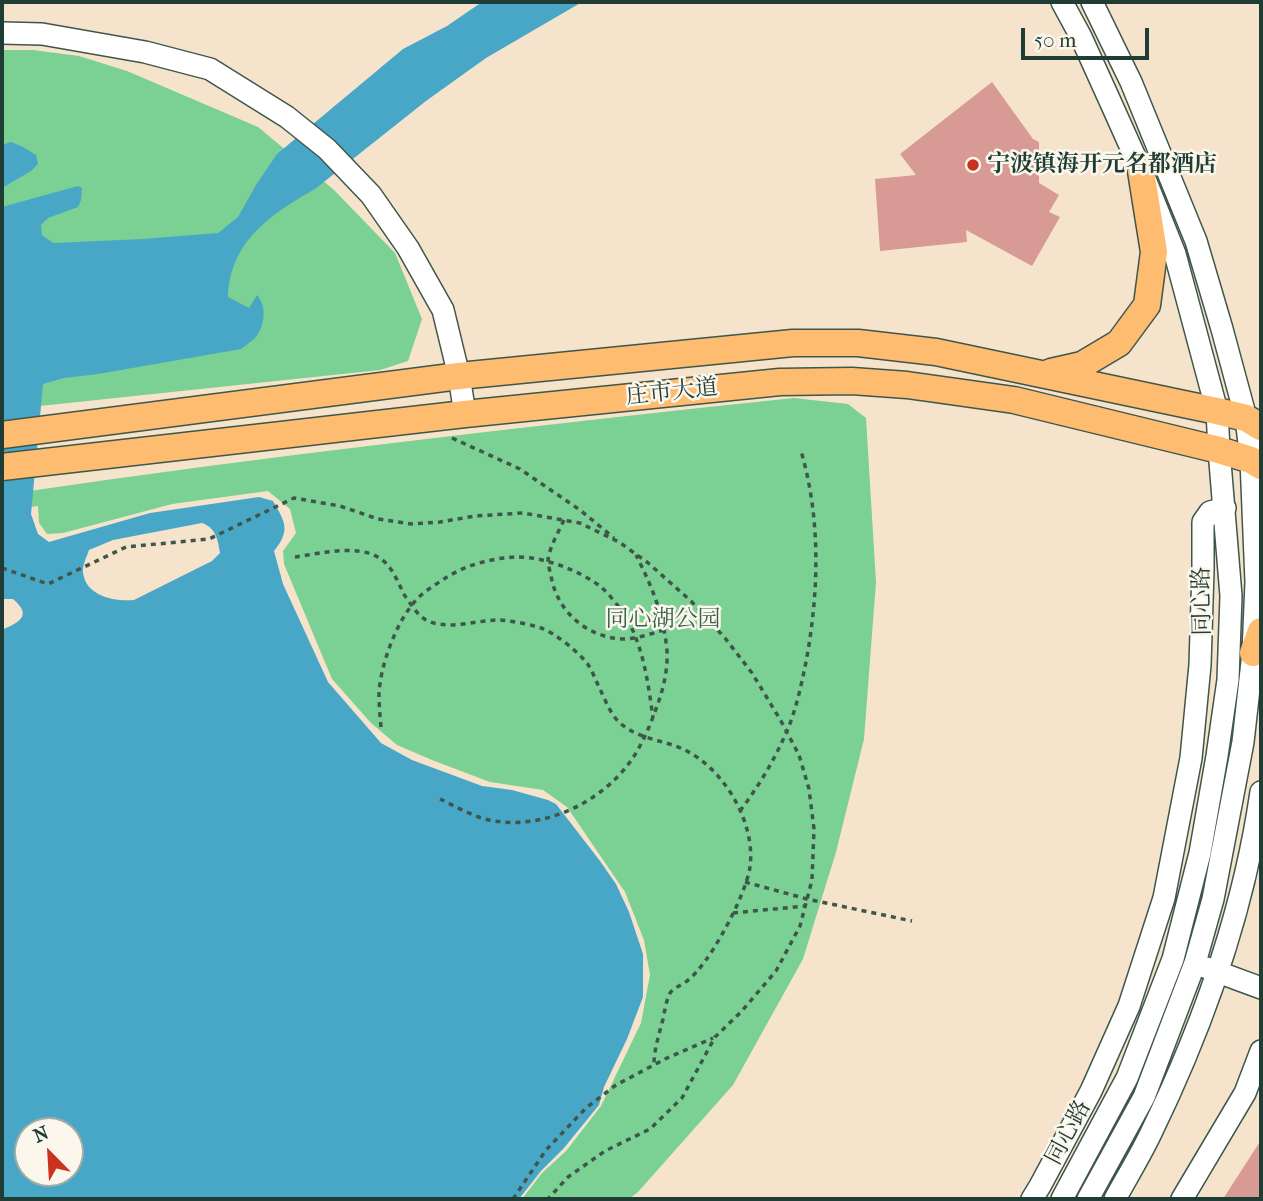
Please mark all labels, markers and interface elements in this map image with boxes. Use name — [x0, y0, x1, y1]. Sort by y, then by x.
scale bar — [1025, 14, 1153, 58]
text: 50 m — [1034, 28, 1077, 52]
place label: 宁波镇海开元名都酒店 — [987, 151, 1217, 179]
marker: 宁波镇海开元名都酒店 — [965, 157, 981, 173]
street label: 庄市大道 — [625, 374, 719, 412]
street label: 同心路 — [1189, 566, 1217, 636]
park label: 同心湖公园 — [606, 606, 720, 634]
street label: 同心路 — [1041, 1096, 1097, 1170]
north arrow — [14, 1117, 84, 1187]
text: N — [30, 1122, 52, 1148]

